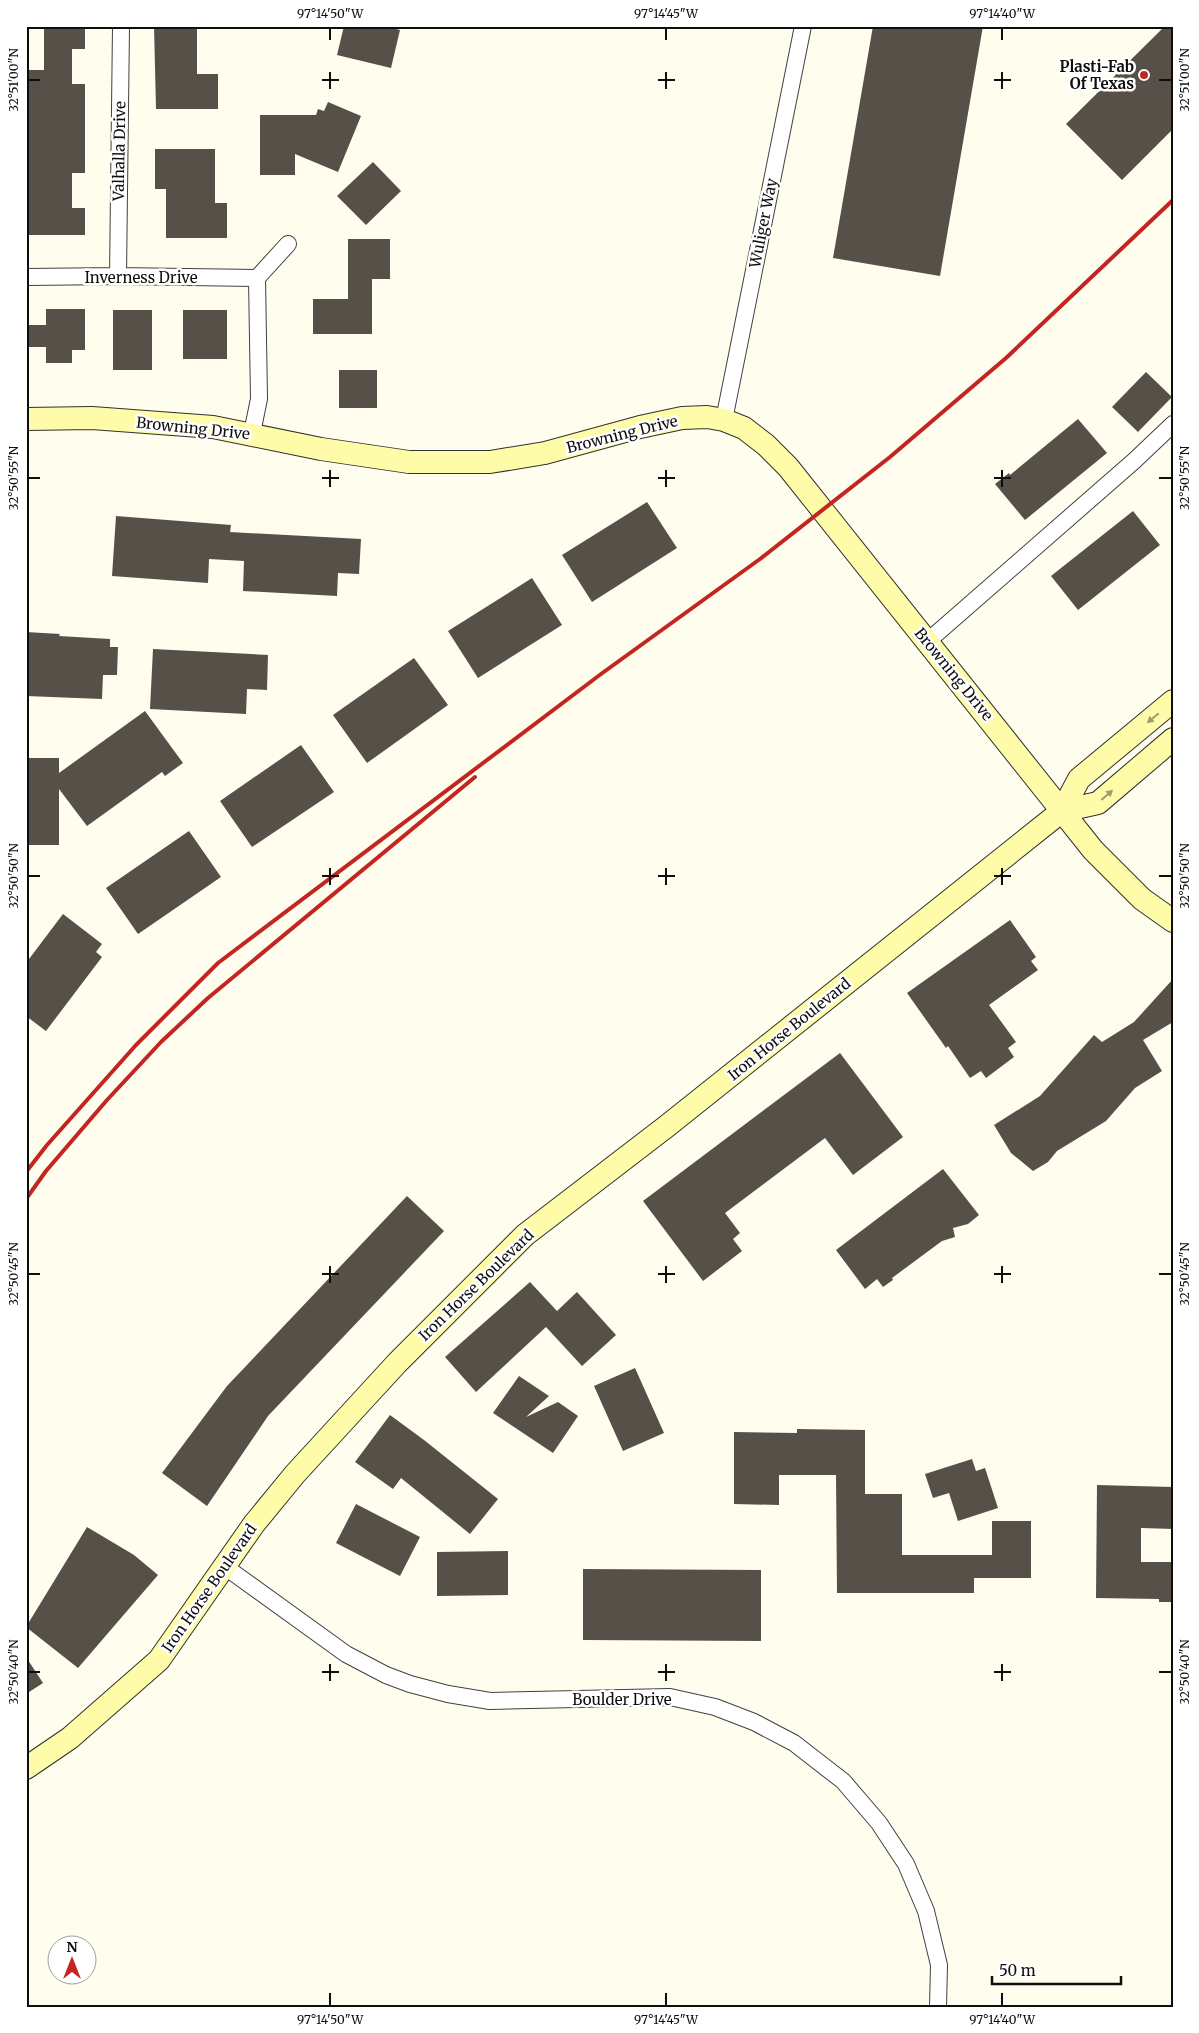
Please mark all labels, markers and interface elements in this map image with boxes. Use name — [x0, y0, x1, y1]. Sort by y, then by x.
text: 97°14'50"W — [297, 6, 364, 21]
text: 97°14'45"W — [634, 6, 699, 21]
text: 97°14'40"W — [969, 6, 1036, 21]
text: 32°51'00"N — [6, 48, 21, 112]
text: 32°51'00"N — [1177, 48, 1192, 112]
place label: Plasti-Fab Of Texas — [1060, 57, 1134, 93]
marker: Plasti-Fab Of Texas — [1138, 69, 1150, 81]
street label: Valhalla Drive — [109, 101, 129, 202]
street label: Wuliger Way — [745, 176, 781, 271]
street label: Inverness Drive — [84, 268, 198, 287]
street label: Browning Drive — [564, 411, 680, 457]
street label: Browning Drive — [135, 413, 251, 443]
text: 32°50'55"N — [6, 445, 21, 510]
text: 32°50'55"N — [1177, 445, 1192, 510]
street label: Browning Drive — [911, 624, 997, 724]
one-way arrow — [1147, 712, 1160, 723]
one-way arrow — [1101, 790, 1114, 801]
text: 32°50'50"N — [6, 842, 21, 909]
text: 32°50'50"N — [1177, 842, 1192, 909]
street label: Iron Horse Boulevard — [724, 974, 854, 1084]
street label: Iron Horse Boulevard — [414, 1225, 538, 1345]
text: 32°50'45"N — [6, 1242, 21, 1306]
text: 32°50'45"N — [1177, 1242, 1192, 1306]
street label: Iron Horse Boulevard — [157, 1520, 261, 1656]
text: 32°50'40"N — [6, 1639, 21, 1705]
text: 32°50'40"N — [1177, 1639, 1192, 1705]
street label: Boulder Drive — [572, 1690, 672, 1709]
north arrow — [48, 1936, 98, 1986]
text: N — [66, 1938, 78, 1956]
scale bar — [992, 1953, 1120, 1985]
text: 50 m — [999, 1961, 1036, 1980]
text: 97°14'50"W — [297, 2012, 364, 2027]
text: 97°14'45"W — [634, 2012, 699, 2027]
text: 97°14'40"W — [969, 2012, 1036, 2027]

